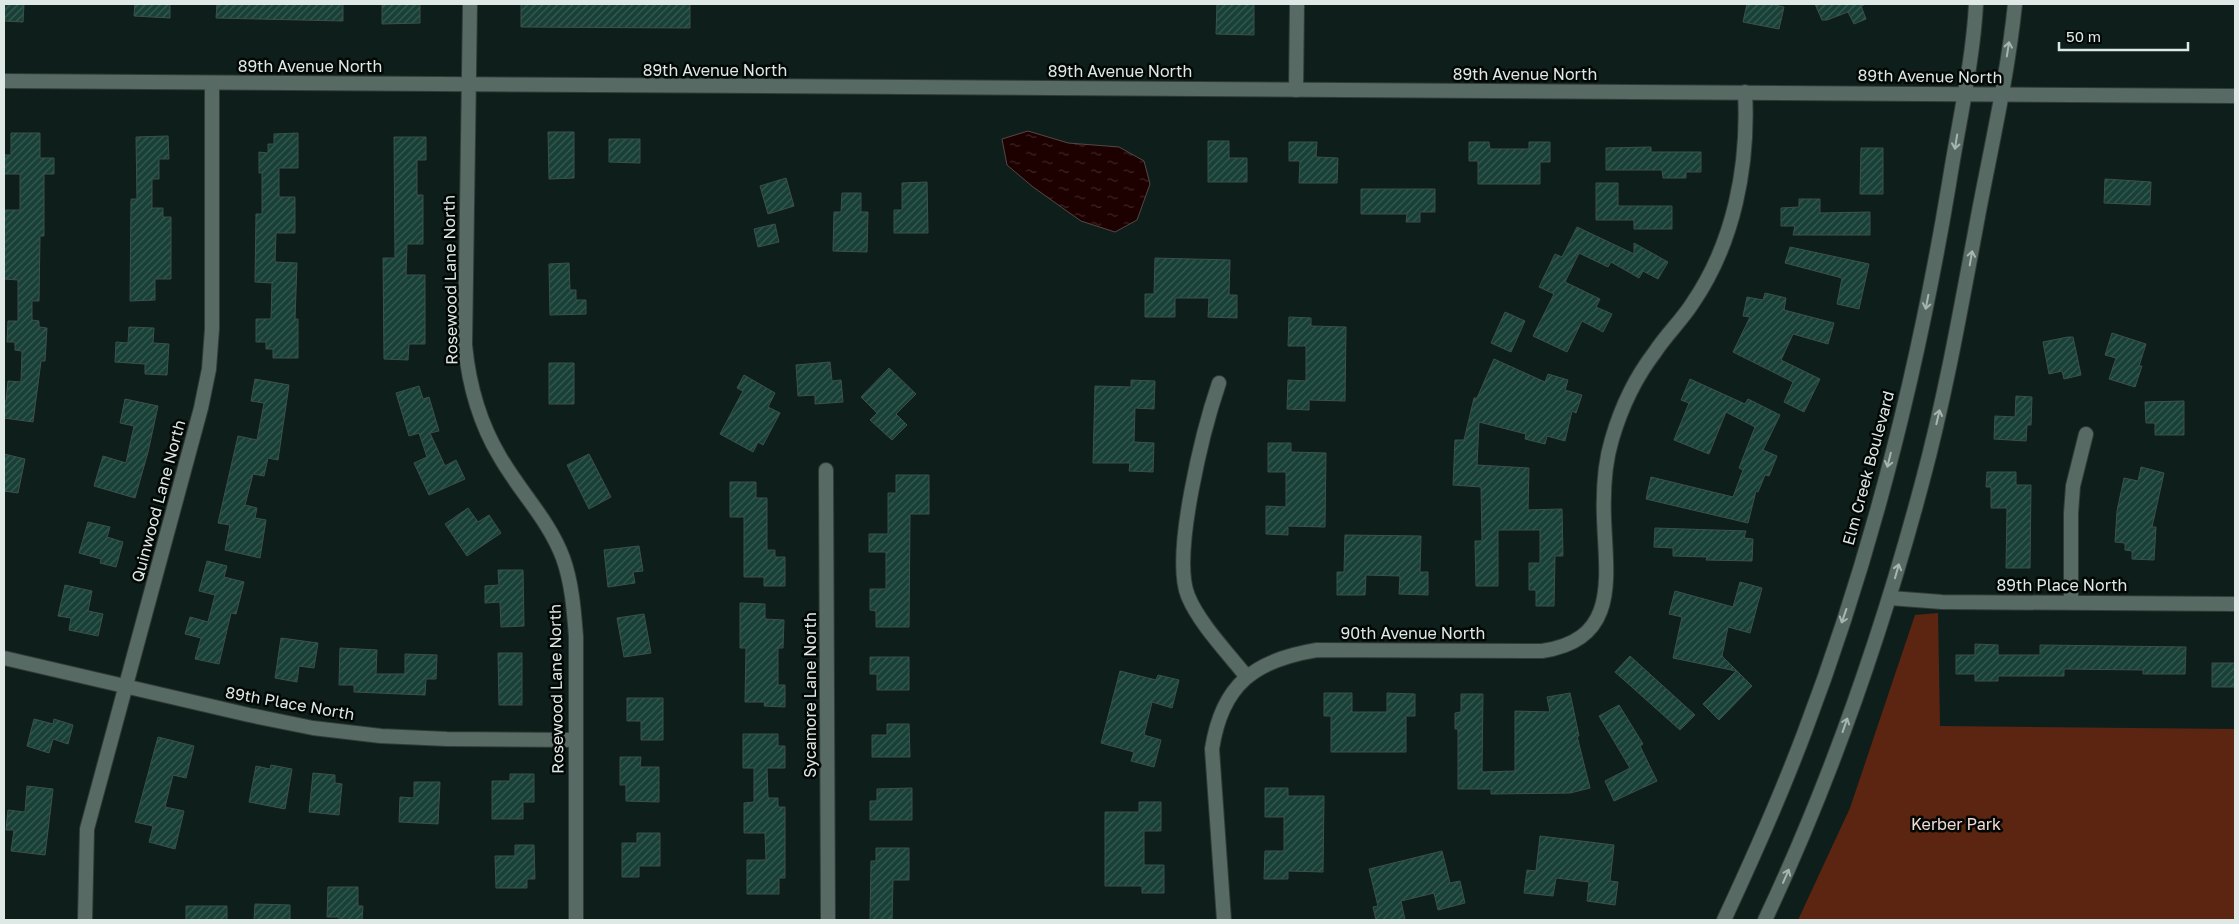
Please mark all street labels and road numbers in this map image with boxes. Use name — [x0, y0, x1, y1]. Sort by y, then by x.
street label: 89th Avenue North — [238, 56, 382, 76]
street label: 89th Avenue North — [643, 60, 787, 80]
street label: 89th Avenue North — [1048, 61, 1192, 81]
street label: 89th Avenue North — [1453, 64, 1597, 84]
street label: 89th Avenue North — [1857, 65, 2003, 87]
street label: Rosewood Lane North — [439, 195, 461, 365]
street label: Elm Creek Boulevard — [1838, 389, 1898, 547]
street label: Quinwood Lane North — [127, 418, 189, 584]
street label: 89th Place North — [1997, 575, 2127, 595]
street label: Rosewood Lane North — [545, 604, 567, 774]
street label: Sycamore Lane North — [800, 612, 820, 778]
street label: 90th Avenue North — [1341, 623, 1485, 643]
street label: 89th Place North — [224, 682, 356, 724]

